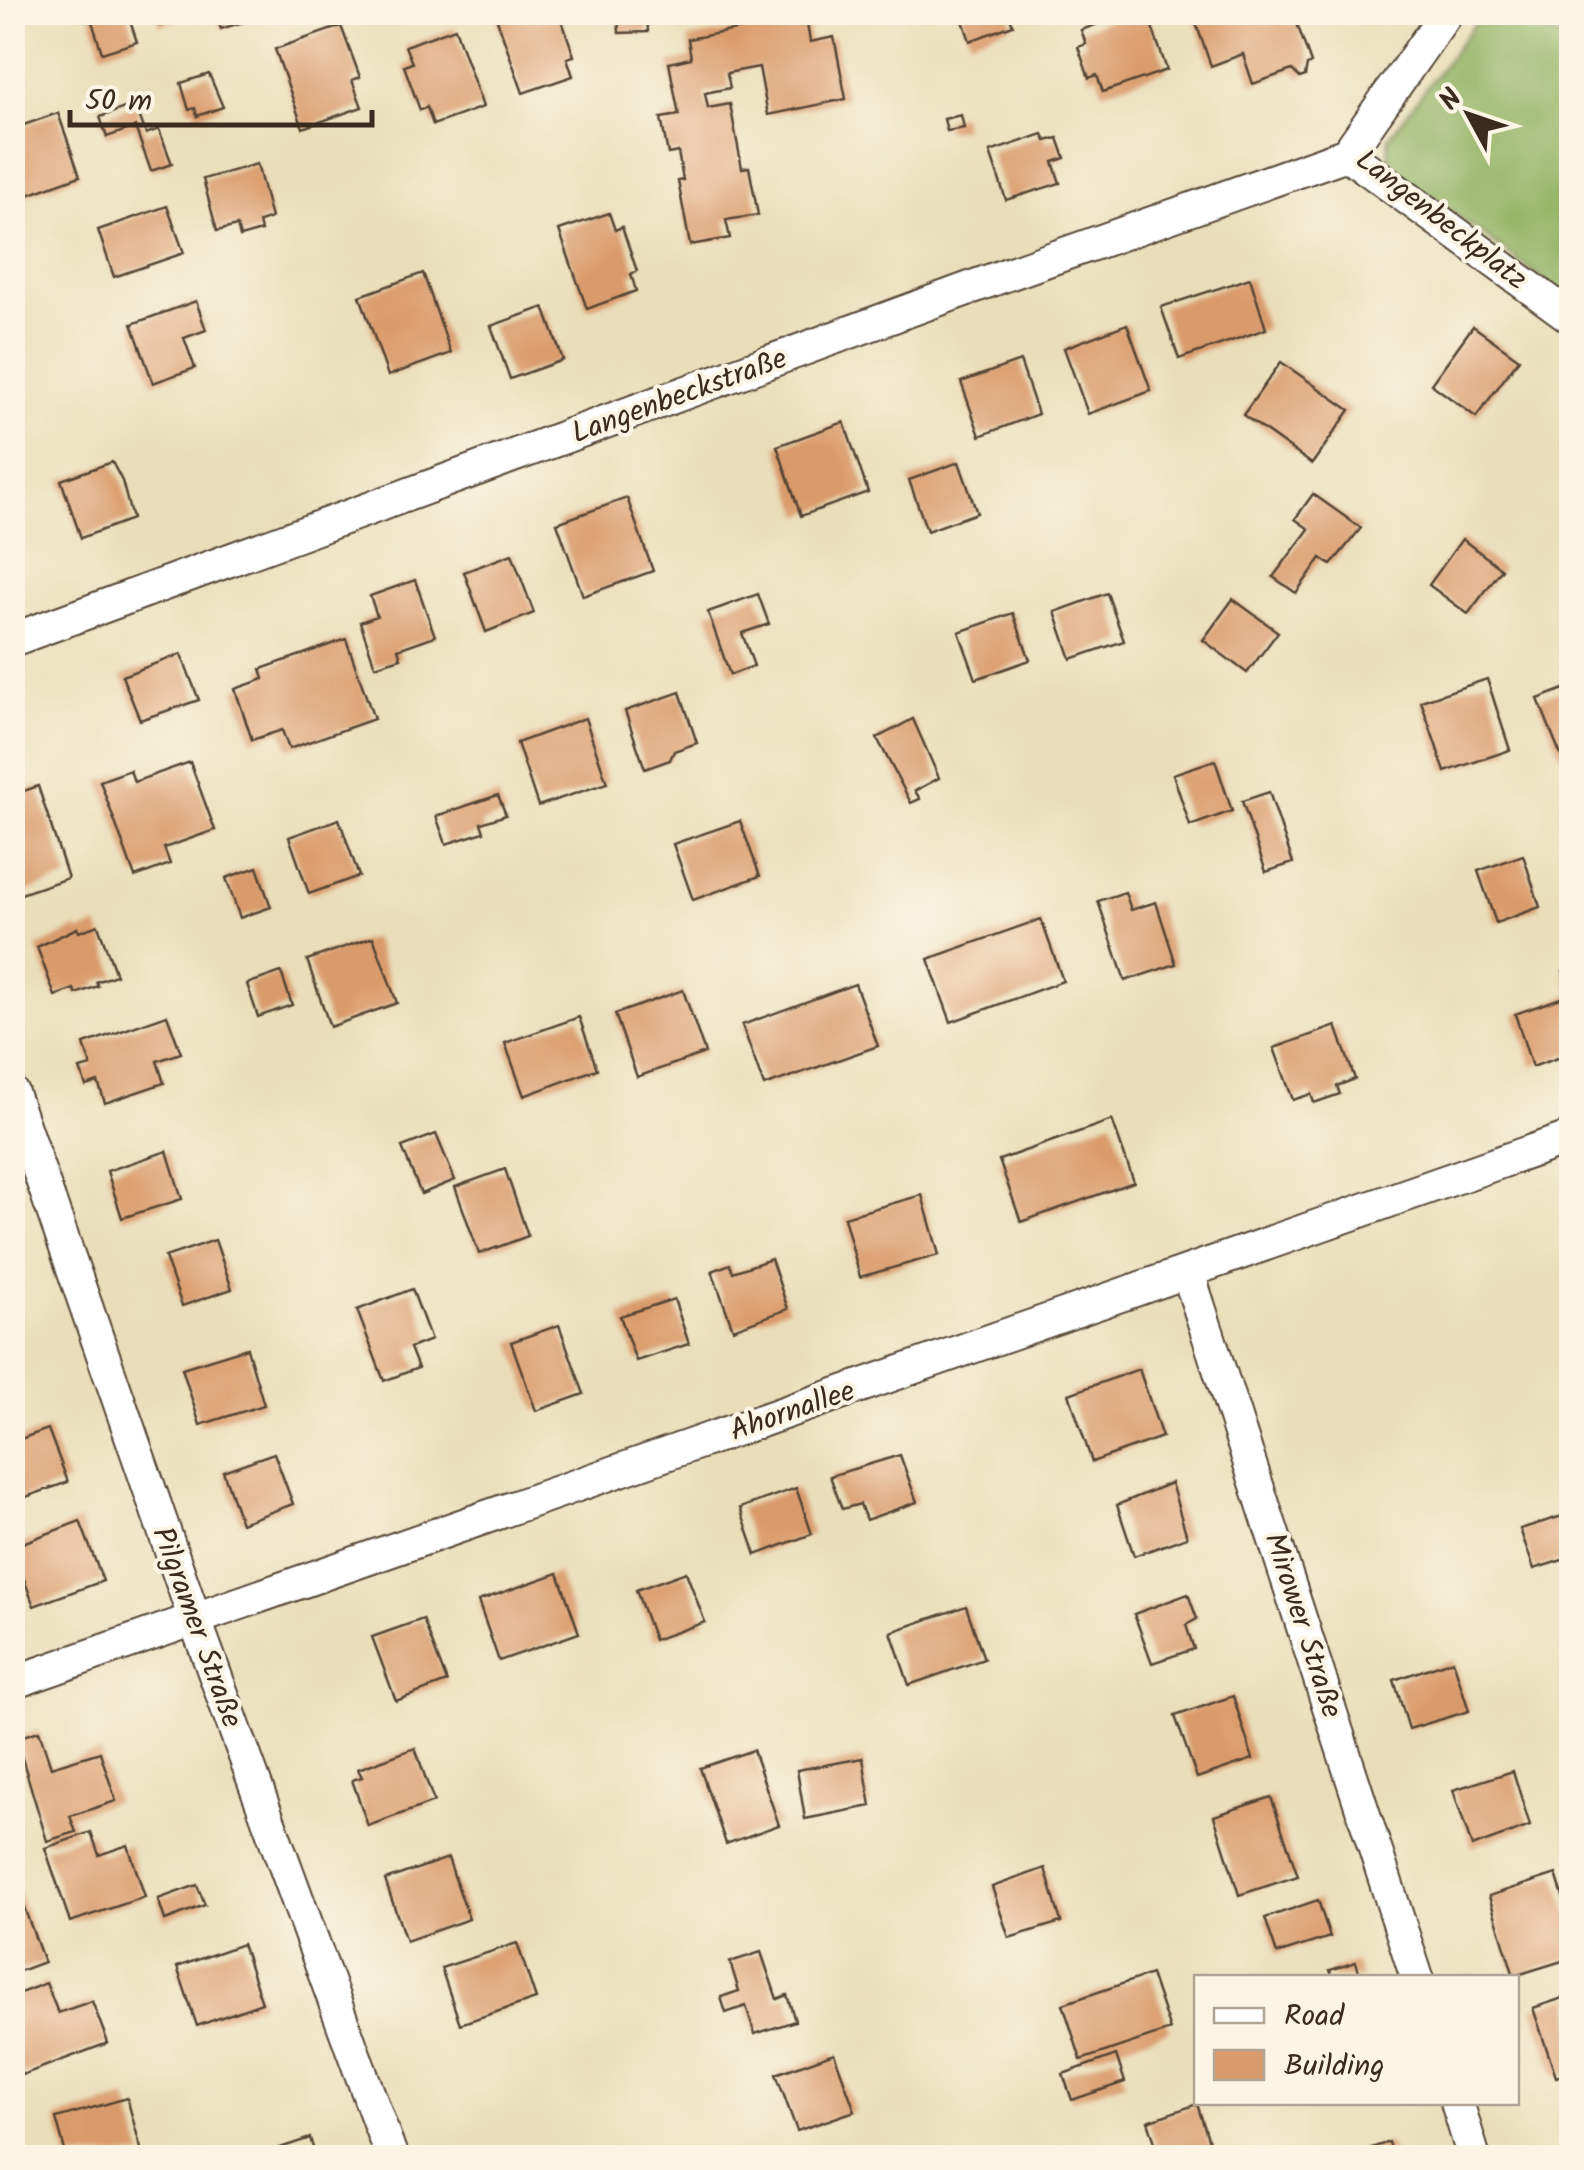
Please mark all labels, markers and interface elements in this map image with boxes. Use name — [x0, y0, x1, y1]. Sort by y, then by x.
scale bar — [70, 65, 372, 127]
north arrow — [1419, 65, 1519, 165]
text: 50 m — [85, 78, 152, 126]
text: N — [1429, 79, 1475, 122]
street label: Langenbeckplatz — [1344, 138, 1537, 303]
street label: Langenbeckstraße — [565, 336, 794, 458]
street label: Ahornallee — [724, 1368, 862, 1456]
street label: Pilgramer Straße — [137, 1520, 255, 1735]
street label: Mirower Straße — [1250, 1527, 1355, 1725]
legend — [1194, 1975, 1519, 2105]
text: Road — [1284, 1993, 1345, 2041]
text: Building — [1284, 2043, 1384, 2091]

